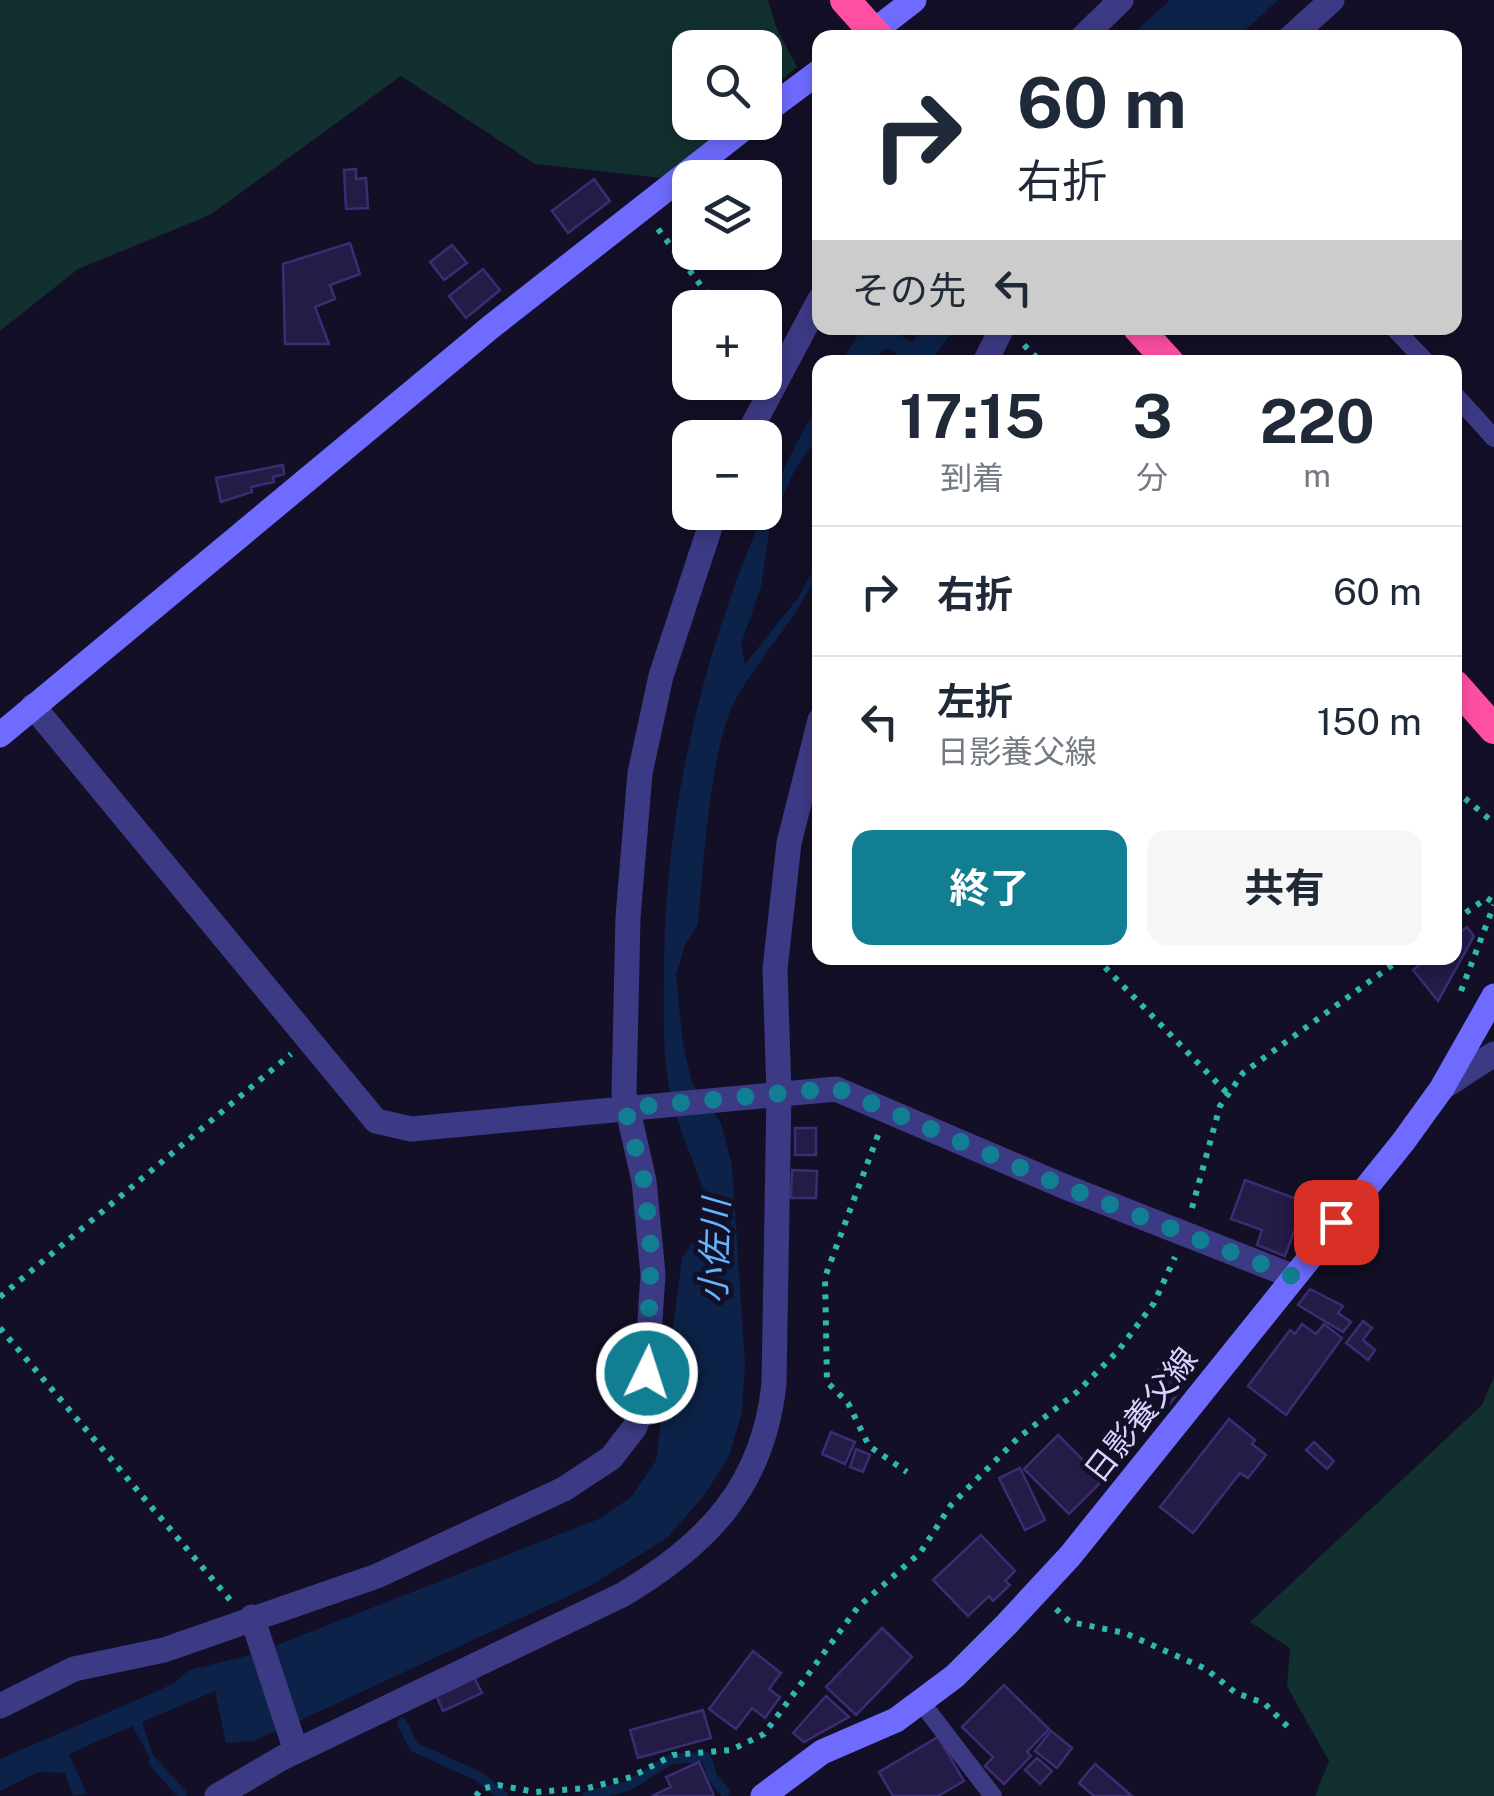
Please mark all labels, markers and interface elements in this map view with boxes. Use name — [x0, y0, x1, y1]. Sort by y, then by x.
map controls — [672, 30, 782, 530]
button: search — [672, 30, 782, 140]
text: 60 m — [1017, 61, 1187, 144]
icon: right — [852, 70, 982, 200]
text: 右折 — [1017, 154, 1107, 207]
button: layers — [672, 160, 782, 270]
icon: left — [986, 260, 1041, 315]
text: その先 — [852, 268, 966, 313]
button: + — [672, 290, 782, 400]
text: 17:15 — [899, 381, 1045, 452]
text: 3 — [1132, 381, 1172, 452]
text: 220 — [1260, 386, 1375, 457]
button: − — [672, 420, 782, 530]
text: m — [1303, 457, 1331, 494]
text: 到着 — [940, 459, 1004, 496]
text: 分 — [1136, 459, 1168, 496]
icon: right — [852, 564, 907, 619]
text: 60 m — [1333, 569, 1422, 614]
text: 右折 — [937, 572, 1013, 617]
text: 左折 — [937, 679, 1013, 724]
icon: left — [852, 694, 907, 749]
text: 150 m — [1317, 699, 1422, 744]
text: 日影養父線 — [937, 733, 1097, 770]
button: 終了 — [852, 830, 1127, 945]
button: 共有 — [1147, 830, 1422, 945]
pin — [1294, 1180, 1379, 1265]
water label: 小佐川 — [692, 1194, 737, 1304]
icon: arrive — [1309, 1195, 1364, 1250]
position arrow — [595, 1321, 699, 1425]
street label: 日影養父線 — [1077, 1340, 1204, 1489]

